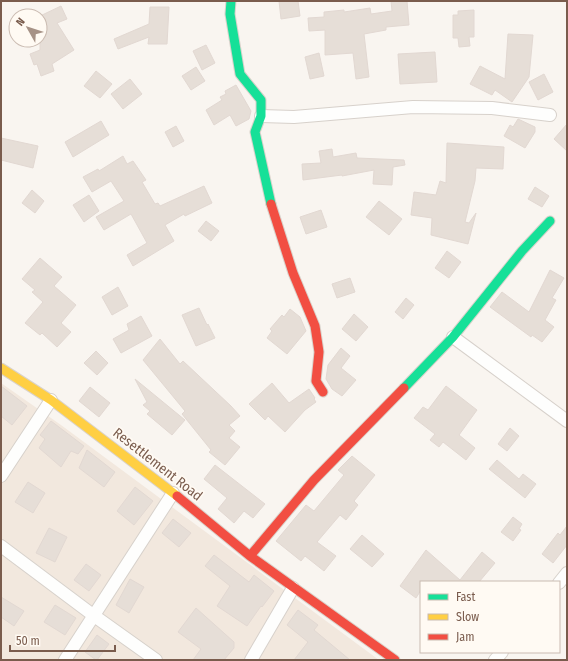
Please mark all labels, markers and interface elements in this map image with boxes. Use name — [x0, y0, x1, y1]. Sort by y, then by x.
north arrow — [8, 8, 48, 48]
text: N — [13, 15, 28, 29]
street label: Resettlement Road — [110, 424, 206, 505]
legend — [420, 581, 560, 653]
text: Fast — [456, 590, 475, 604]
text: Slow — [456, 610, 479, 624]
scale bar — [10, 627, 115, 653]
text: Jam — [456, 630, 474, 644]
text: 50 m — [16, 634, 40, 648]

